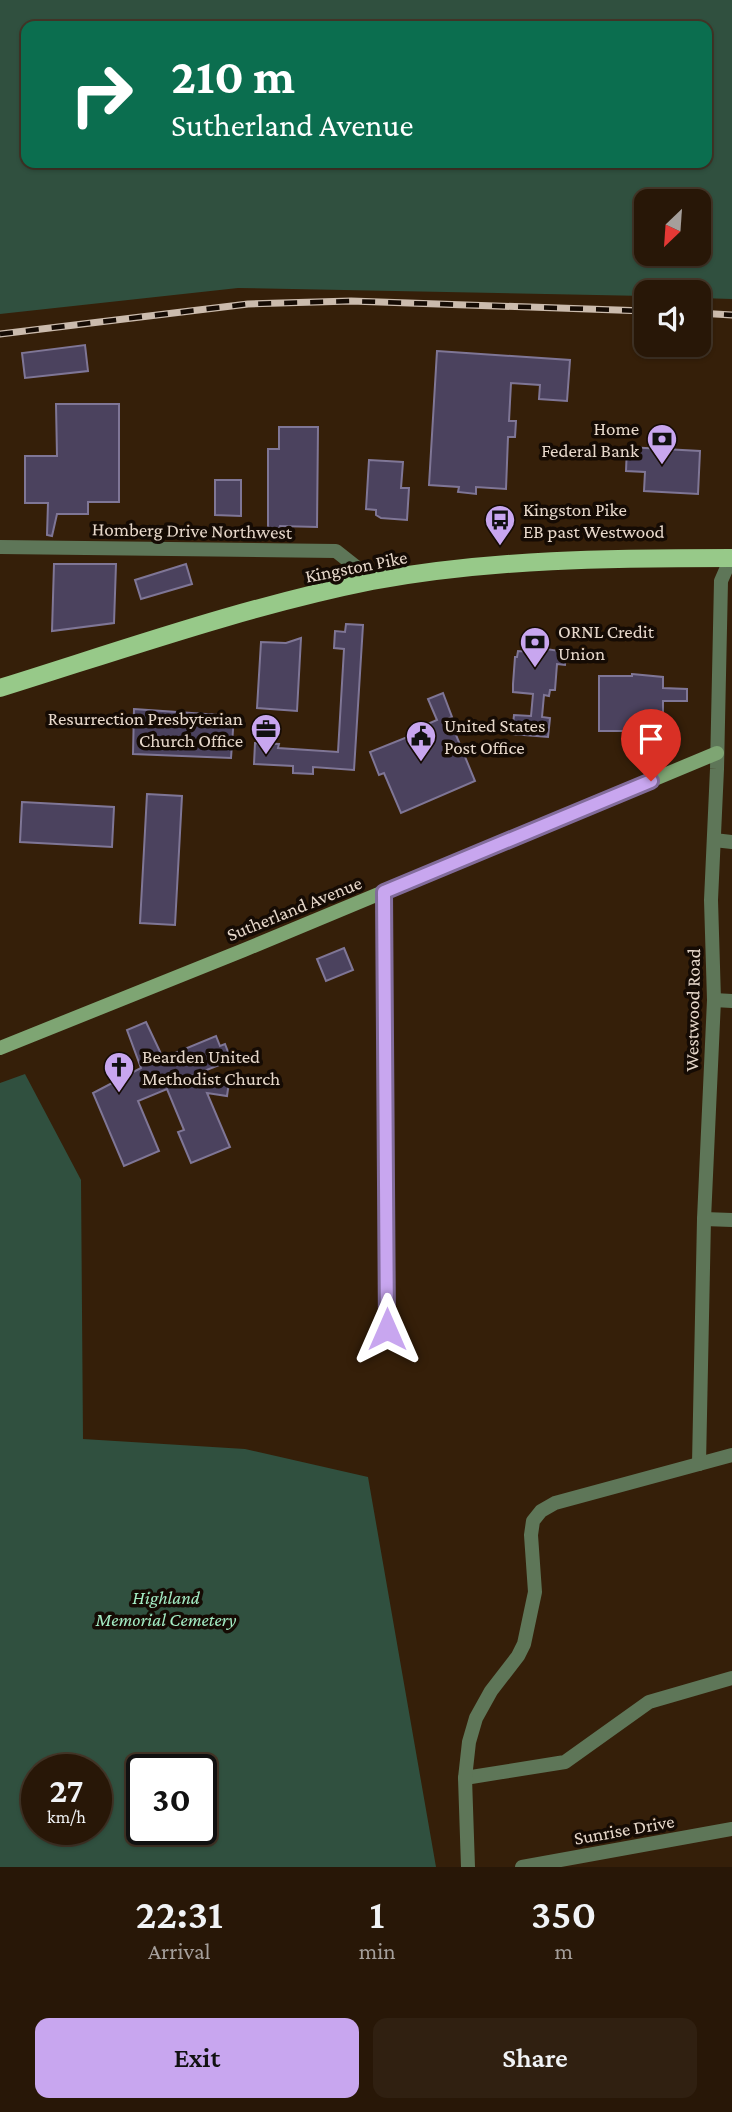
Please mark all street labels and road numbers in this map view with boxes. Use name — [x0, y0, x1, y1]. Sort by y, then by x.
street label: Homberg Drive Northwest — [92, 518, 293, 543]
street label: Kingston Pike — [303, 546, 409, 587]
street label: Sutherland Avenue — [224, 872, 365, 945]
street label: Westwood Road — [681, 948, 704, 1072]
street label: Sunrise Drive — [572, 1810, 676, 1849]

